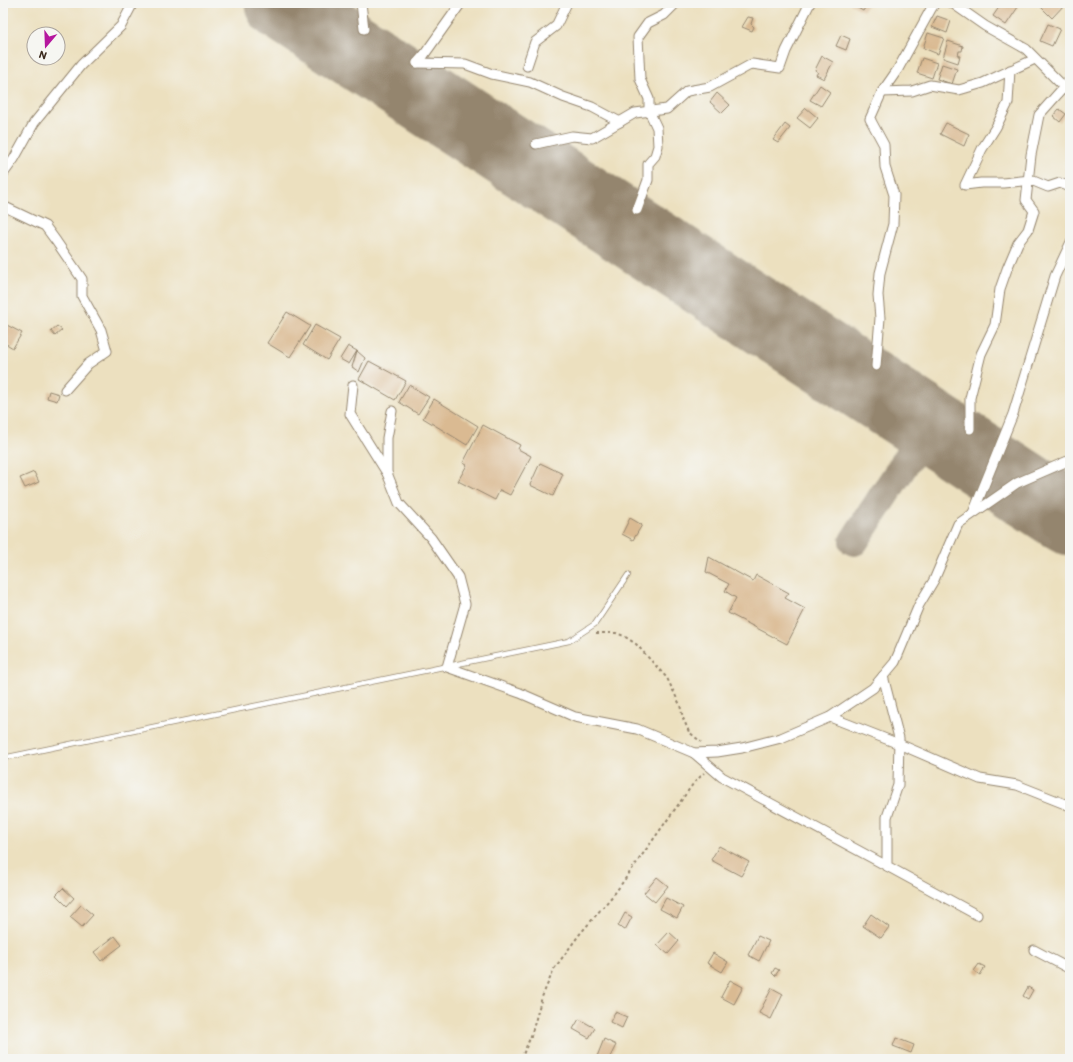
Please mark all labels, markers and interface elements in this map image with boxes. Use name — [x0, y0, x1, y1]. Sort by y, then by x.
north arrow — [26, 26, 66, 66]
text: N — [37, 48, 49, 62]

